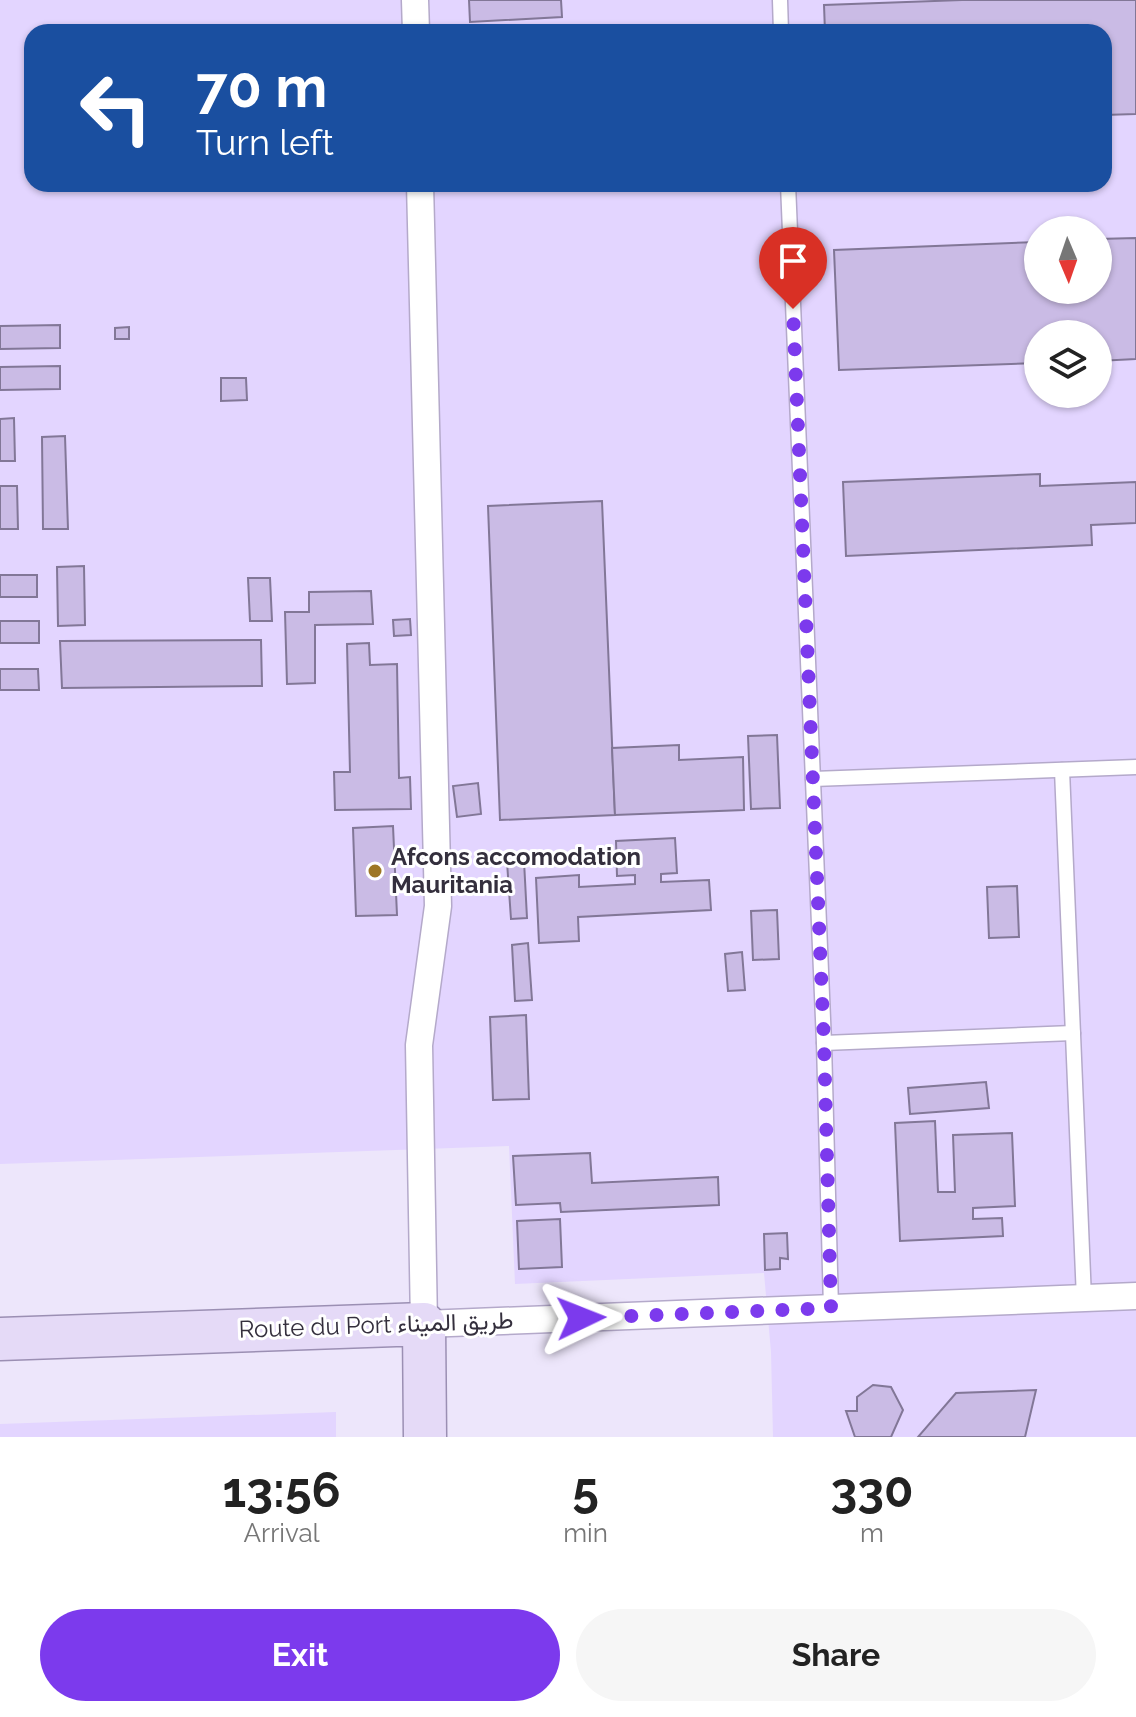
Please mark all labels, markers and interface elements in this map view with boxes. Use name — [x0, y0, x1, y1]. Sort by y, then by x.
text: 70 m — [196, 54, 327, 120]
icon: left — [64, 56, 168, 160]
text: Turn left — [196, 121, 334, 163]
north arrow — [1024, 216, 1112, 304]
map controls — [1024, 216, 1112, 408]
pin — [759, 227, 827, 309]
icon: arrive — [771, 239, 815, 283]
button: layers — [1024, 320, 1112, 408]
place label: Afcons accomodation Mauritania — [391, 842, 641, 899]
marker: Afcons accomodation Mauritania — [366, 862, 384, 880]
position arrow — [539, 1276, 623, 1360]
street label: Route du Port طريق الميناء — [238, 1305, 514, 1345]
text: 13:56 — [223, 1462, 341, 1518]
text: 5 — [572, 1462, 599, 1518]
text: 330 — [830, 1462, 913, 1518]
text: Arrival — [243, 1518, 320, 1548]
text: min — [563, 1518, 608, 1548]
text: m — [860, 1518, 884, 1548]
button: Exit — [40, 1609, 560, 1701]
button: Share — [576, 1609, 1096, 1701]

